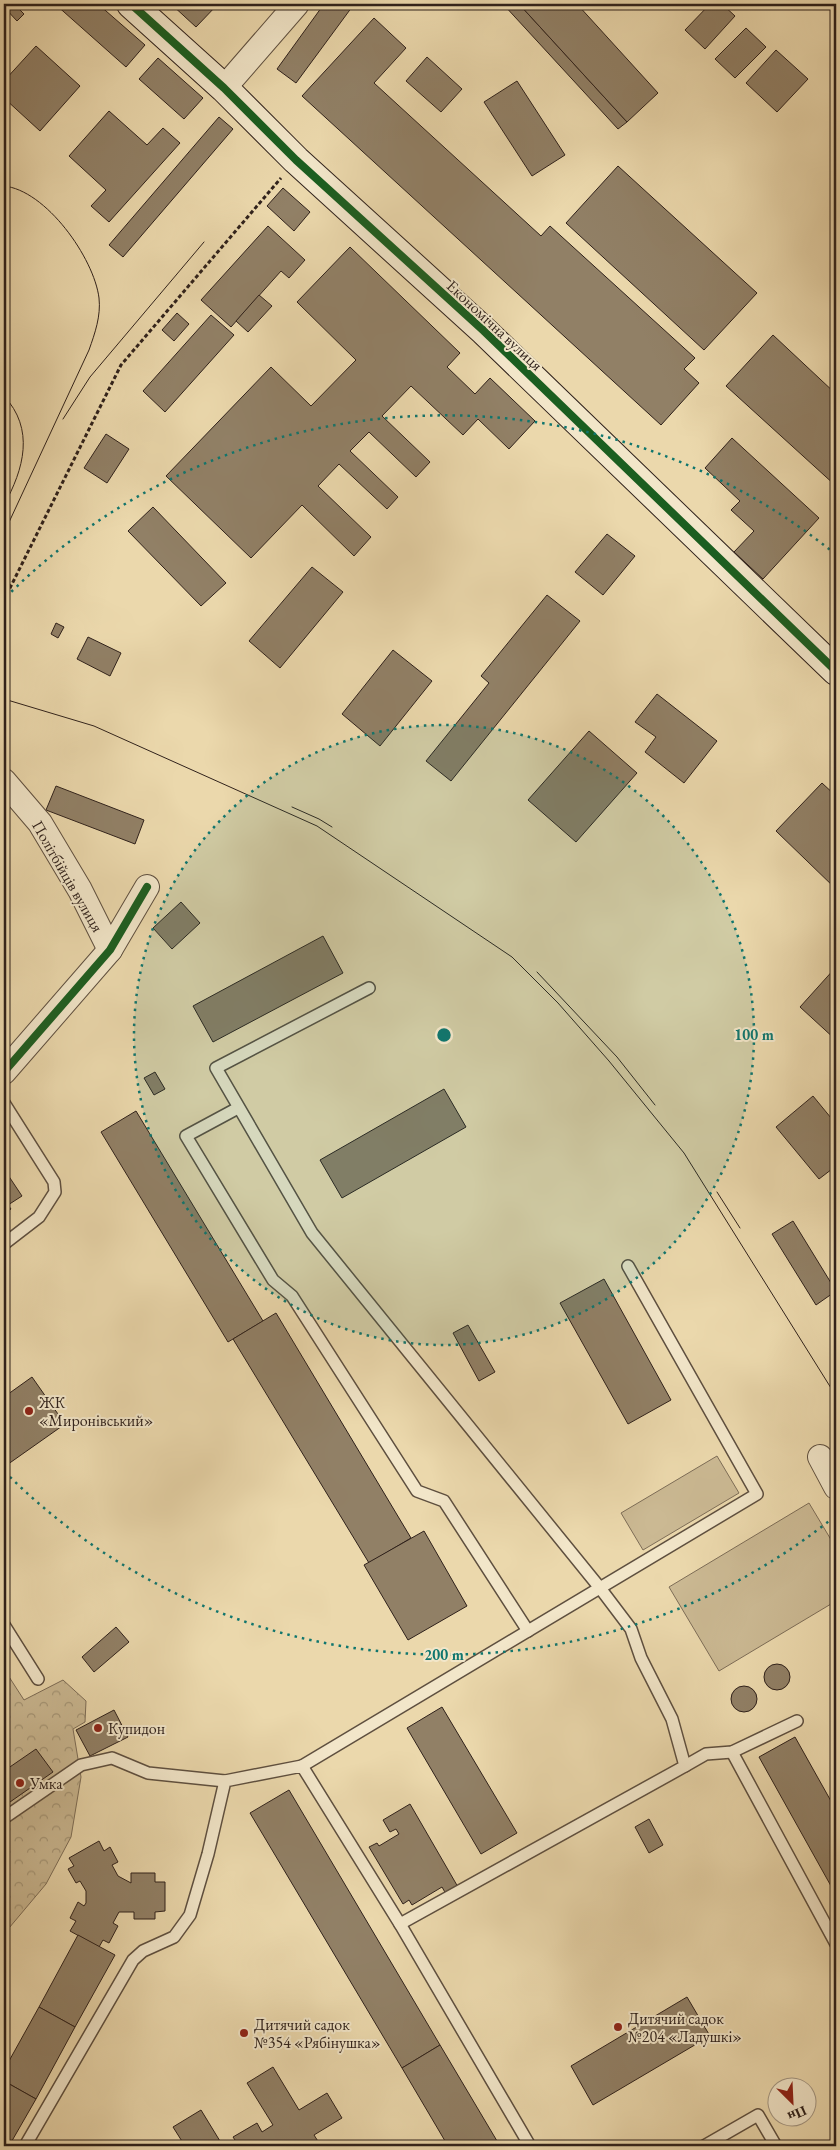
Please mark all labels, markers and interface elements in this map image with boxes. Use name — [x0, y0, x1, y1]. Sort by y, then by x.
street label: Економічна вулиця — [442, 275, 547, 375]
street label: Політбійців вулиця — [27, 817, 108, 936]
text: 100 m — [734, 1025, 774, 1044]
centre of rings — [435, 1026, 453, 1044]
place label: ЖК «Миронівський» — [38, 1392, 153, 1431]
marker: ЖК «Миронівський» — [23, 1405, 35, 1417]
text: 200 m — [424, 1645, 464, 1664]
place label: Купидон — [108, 1718, 165, 1739]
marker: Купидон — [92, 1722, 104, 1734]
place label: Умка — [29, 1773, 63, 1794]
marker: Умка — [14, 1777, 26, 1789]
place label: Дитячий садок №204 «Ладушкі» — [628, 2008, 742, 2047]
place label: Дитячий садок №354 «Рябінушка» — [254, 2014, 380, 2053]
marker: Дитячий садок №204 «Ладушкі» — [612, 2021, 624, 2033]
marker: Дитячий садок №354 «Рябінушка» — [238, 2027, 250, 2039]
north arrow — [768, 2078, 818, 2128]
text: Пн — [785, 2102, 810, 2126]

